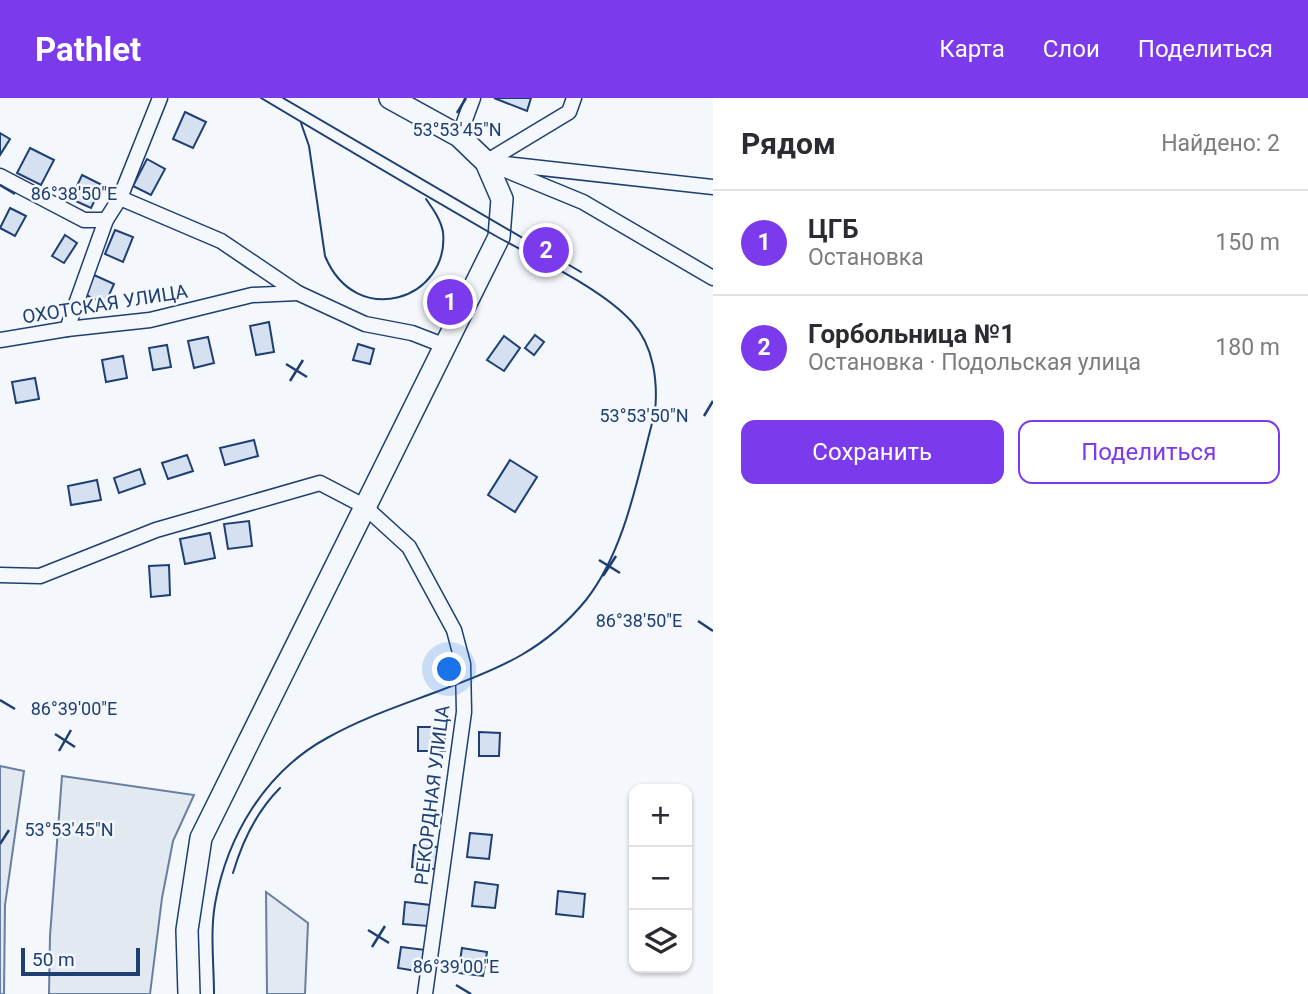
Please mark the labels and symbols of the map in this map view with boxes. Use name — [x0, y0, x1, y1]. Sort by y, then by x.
text: 53°53'45"N — [412, 119, 502, 140]
text: 86°38'50"E — [31, 183, 117, 204]
pin: 2 — [523, 224, 569, 276]
pin: 1 — [427, 276, 473, 328]
street label: ОХОТСКАЯ УЛИЦА — [21, 279, 190, 328]
text: 53°53'50"N — [599, 405, 689, 426]
text: 86°38'50"E — [596, 610, 682, 631]
your location — [432, 652, 466, 686]
text: 86°39'00"E — [31, 698, 117, 719]
street label: РЕКОРДНАЯ УЛИЦА — [410, 703, 455, 886]
text: 53°53'45"N — [24, 819, 114, 840]
scale bar — [21, 945, 140, 977]
text: 86°39'00"E — [413, 956, 499, 977]

